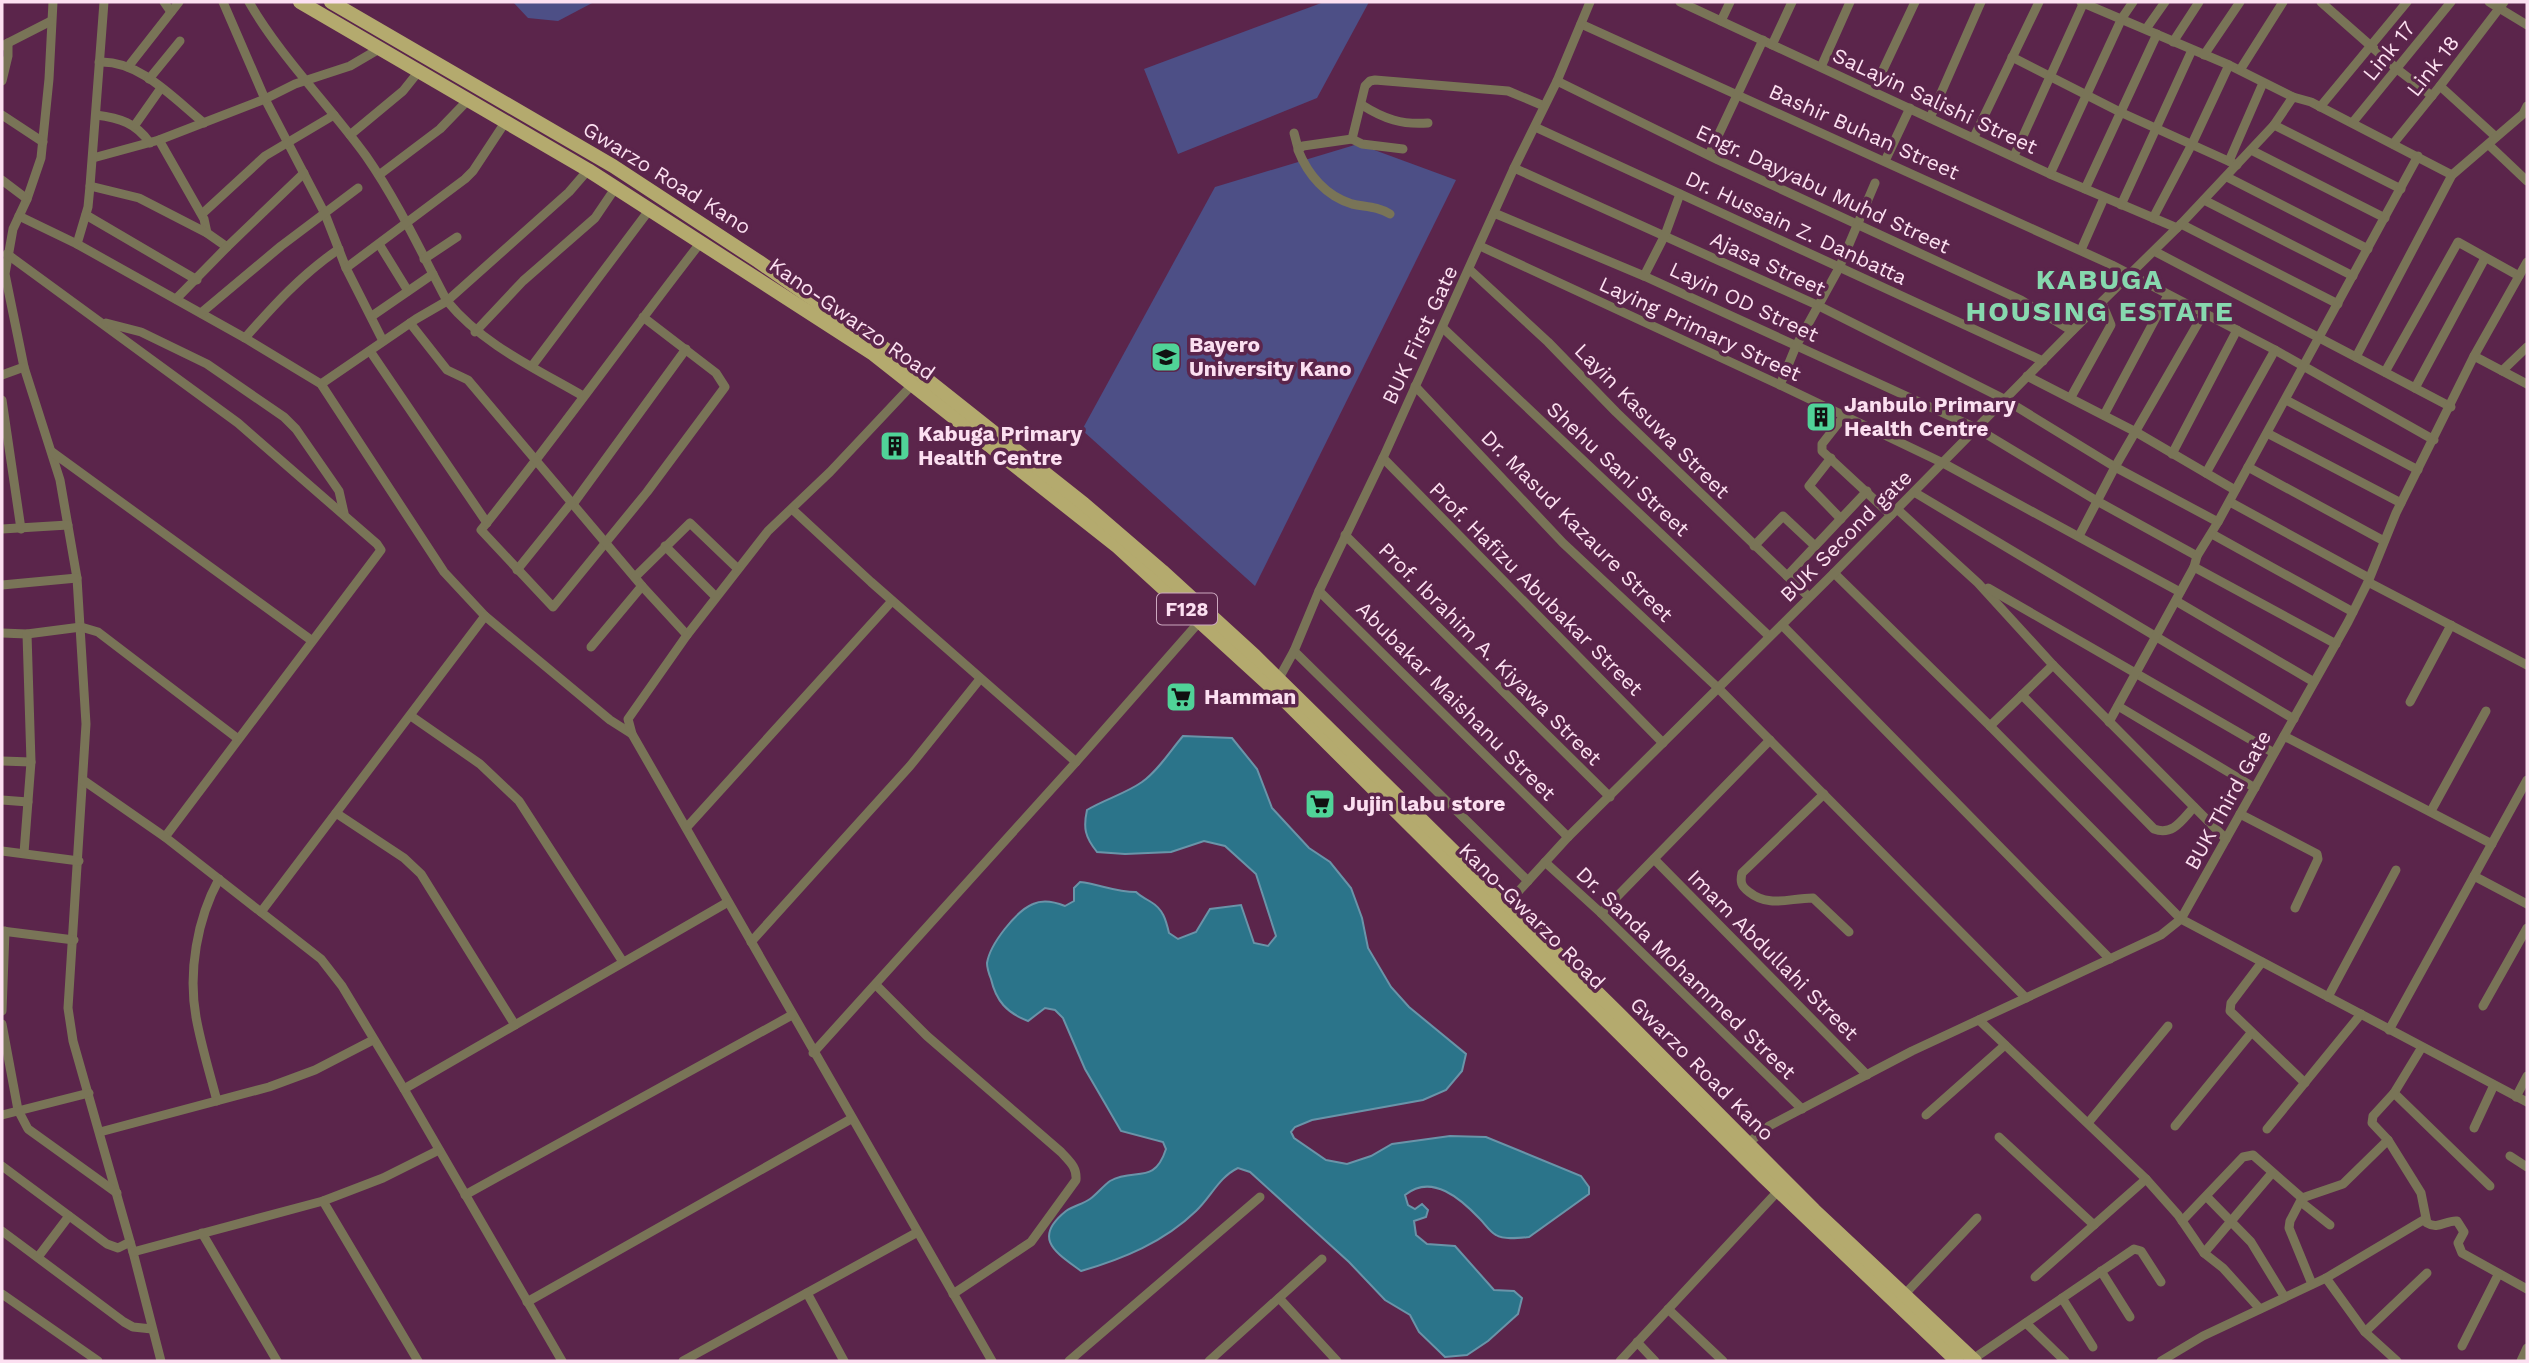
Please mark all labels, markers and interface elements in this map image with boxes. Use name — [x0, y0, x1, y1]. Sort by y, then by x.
street label: Link 17 — [2357, 16, 2420, 85]
street label: Link 18 — [2401, 30, 2464, 101]
street label: SaLayin Salishi Street — [1829, 42, 2042, 159]
street label: Bashir Buhan Street — [1765, 78, 1963, 185]
street label: Gwarzo Road Kano — [579, 116, 756, 239]
street label: Engr. Dayyabu Muhd Street — [1692, 119, 1954, 259]
street label: Dr. Hussain Z. Danbatta — [1682, 165, 1911, 290]
street label: Ajasa Street — [1707, 226, 1830, 301]
street label: Kano-Gwarzo Road — [765, 252, 940, 385]
street label: Layin OD Street — [1666, 256, 1823, 347]
street label: BUK First Gate — [1376, 261, 1463, 408]
district label: KABUGA HOUSING ESTATE — [1965, 263, 2235, 328]
street label: Laying Primary Street — [1595, 271, 1805, 386]
place label: Bayero University Kano — [1189, 332, 1352, 381]
street label: Layin Kasuwa Street — [1570, 338, 1735, 503]
school or university icon: Bayero University Kano — [1149, 340, 1183, 374]
place label: Janbulo Primary Health Centre — [1844, 392, 2016, 441]
street label: Shehu Sani Street — [1542, 396, 1695, 541]
building icon: Janbulo Primary Health Centre — [1804, 400, 1838, 434]
place label: Kabuga Primary Health Centre — [918, 421, 1083, 470]
street label: Dr. Masud Kazaure Street — [1476, 425, 1679, 627]
building icon: Kabuga Primary Health Centre — [878, 429, 912, 463]
street label: BUK Second gate — [1775, 465, 1917, 607]
street label: Prof. Hafizu Abubakar Street — [1424, 477, 1648, 701]
street label: Prof. Ibrahim A. Kiyawa Street — [1374, 537, 1607, 770]
road number: F128 — [1157, 594, 1217, 624]
street label: Abubakar Maishanu Street — [1352, 596, 1561, 806]
supermarket icon: Hamman — [1164, 680, 1198, 714]
place label: Hamman — [1204, 684, 1296, 709]
street label: BUK Third Gate — [2179, 726, 2276, 874]
supermarket icon: Jujin labu store — [1303, 787, 1337, 821]
place label: Jujin labu store — [1343, 791, 1506, 816]
street label: Kano-Gwarzo Road — [1454, 837, 1611, 994]
street label: Dr. Sanda Mohammed Street — [1571, 861, 1801, 1084]
street label: Imam Abdullahi Street — [1683, 864, 1864, 1045]
street label: Gwarzo Road Kano — [1625, 992, 1779, 1146]

